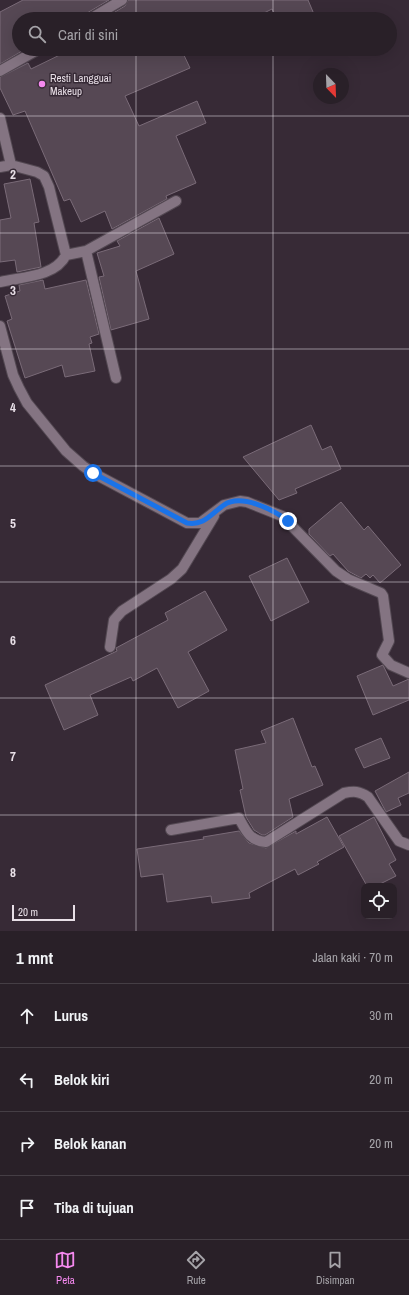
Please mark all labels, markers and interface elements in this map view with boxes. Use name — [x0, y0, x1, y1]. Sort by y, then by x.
search box — [12, 12, 397, 56]
icon: search — [26, 23, 48, 45]
text: Cari di sini — [58, 24, 118, 45]
north arrow — [313, 68, 349, 104]
place label: Resti Langguai Makeup — [50, 71, 111, 98]
marker: Resti Langguai Makeup — [37, 79, 47, 89]
text: 2 — [10, 166, 16, 183]
text: 3 — [10, 282, 16, 299]
text: 4 — [10, 399, 16, 416]
route start — [84, 464, 102, 482]
route end — [279, 512, 297, 530]
text: 5 — [10, 515, 16, 532]
text: 6 — [10, 632, 16, 649]
text: 7 — [10, 748, 16, 765]
text: 8 — [10, 864, 16, 881]
map controls — [361, 883, 397, 919]
button: locate — [361, 883, 397, 919]
scale bar — [12, 903, 75, 922]
text: 20 m — [18, 905, 38, 919]
text: 1 mnt — [16, 946, 53, 969]
text: Jalan kaki · 70 m — [312, 949, 393, 966]
icon: ahead — [16, 1005, 38, 1027]
text: Lurus — [54, 1005, 88, 1026]
text: 30 m — [369, 1007, 393, 1024]
icon: left — [16, 1069, 38, 1091]
text: Belok kiri — [54, 1069, 109, 1090]
text: 20 m — [369, 1071, 393, 1088]
icon: right — [16, 1133, 38, 1155]
text: Belok kanan — [54, 1133, 126, 1154]
text: 20 m — [369, 1135, 393, 1152]
icon: arrive — [16, 1197, 38, 1219]
text: Tiba di tujuan — [54, 1197, 134, 1218]
tab: Peta — [54, 1249, 76, 1287]
tab: Rute — [185, 1249, 207, 1287]
tab: Disimpan — [316, 1249, 355, 1287]

